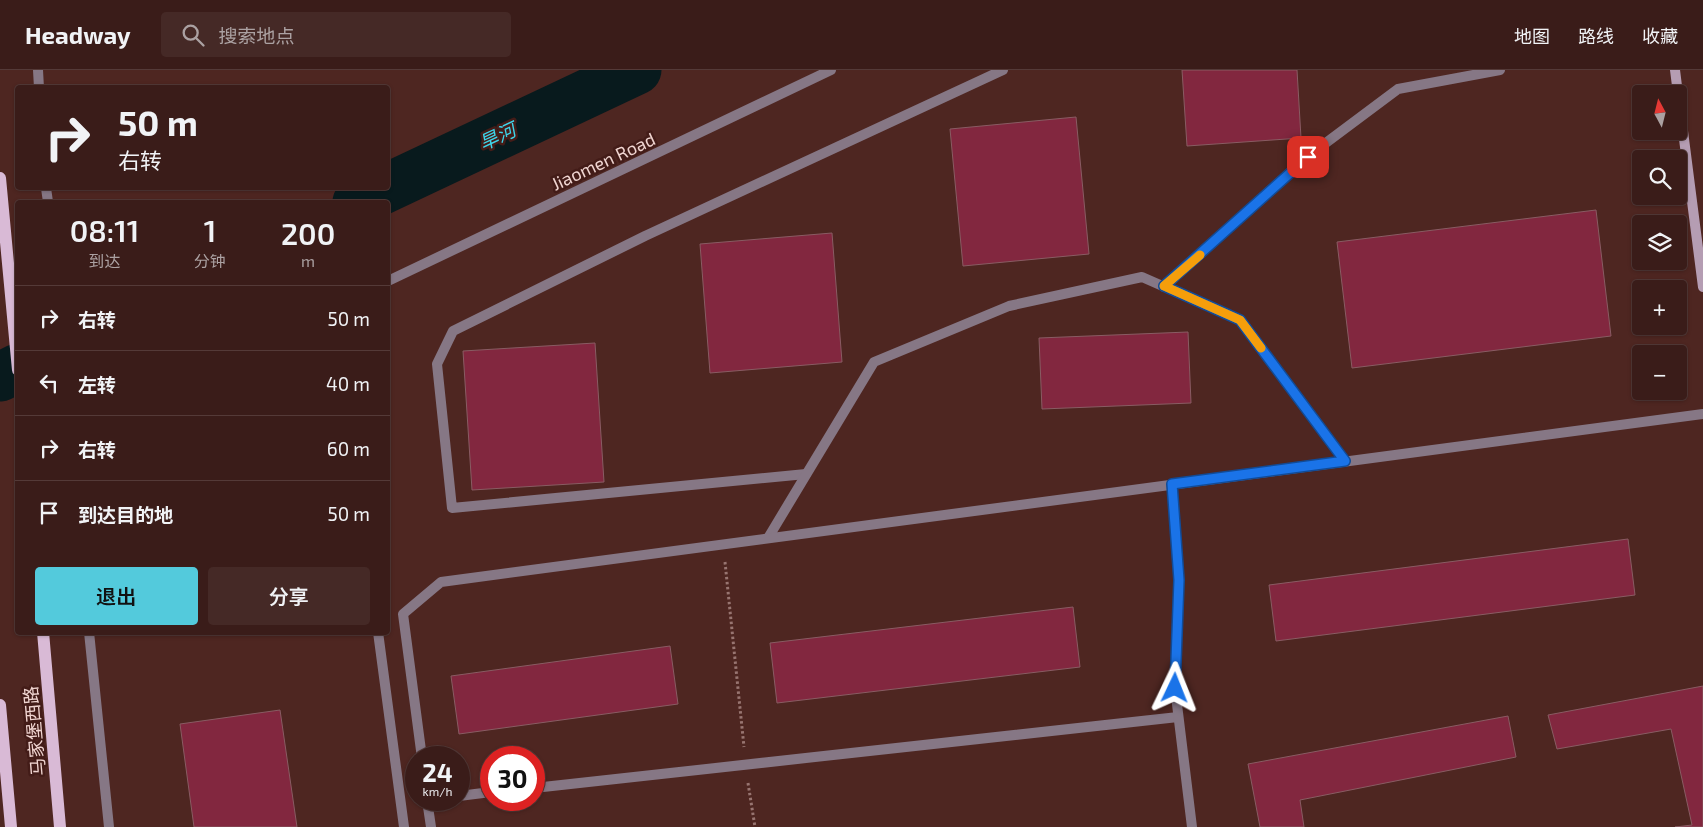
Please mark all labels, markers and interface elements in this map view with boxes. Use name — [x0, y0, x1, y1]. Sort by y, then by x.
search box — [161, 12, 511, 57]
text: Headway — [25, 20, 131, 49]
icon: search — [179, 21, 207, 49]
text: 搜索地点 — [219, 24, 295, 47]
text: 地图 — [1514, 25, 1550, 47]
text: 路线 — [1578, 25, 1614, 47]
text: 收藏 — [1642, 25, 1678, 47]
north arrow — [1632, 85, 1688, 140]
map controls — [1632, 85, 1687, 400]
text: 50 m — [118, 101, 198, 143]
icon: right — [35, 105, 100, 170]
water label: 旱河 — [475, 116, 523, 154]
street label: Jiaomen Road — [548, 127, 658, 195]
pin — [1287, 136, 1329, 178]
icon: arrive — [1294, 143, 1322, 171]
text: 右转 — [118, 147, 162, 173]
button: search — [1632, 150, 1687, 205]
text: 08:11 — [70, 212, 139, 248]
text: 1 — [204, 212, 216, 248]
text: 200 — [281, 215, 335, 251]
button: layers — [1632, 215, 1687, 270]
text: 到达 — [89, 251, 121, 270]
text: 分钟 — [194, 251, 226, 270]
text: m — [301, 251, 315, 270]
button: + — [1632, 280, 1687, 335]
icon: right — [35, 304, 63, 332]
text: 50 m — [327, 307, 370, 330]
text: 右转 — [78, 308, 116, 331]
button: − — [1632, 345, 1687, 400]
icon: left — [35, 369, 63, 397]
text: 40 m — [326, 372, 370, 395]
text: 左转 — [78, 373, 116, 396]
icon: right — [35, 434, 63, 462]
text: 60 m — [327, 437, 370, 460]
text: 右转 — [78, 438, 116, 461]
icon: arrive — [35, 499, 63, 527]
text: 50 m — [327, 502, 370, 525]
text: 到达目的地 — [78, 503, 173, 526]
button: 退出 — [35, 567, 198, 625]
button: 分享 — [208, 567, 370, 625]
position arrow — [1148, 661, 1200, 713]
street label: 马家堡西路 — [19, 685, 49, 777]
speed limit sign: 30 — [480, 746, 545, 811]
text: 24 — [422, 757, 453, 787]
text: km/h — [423, 784, 452, 798]

